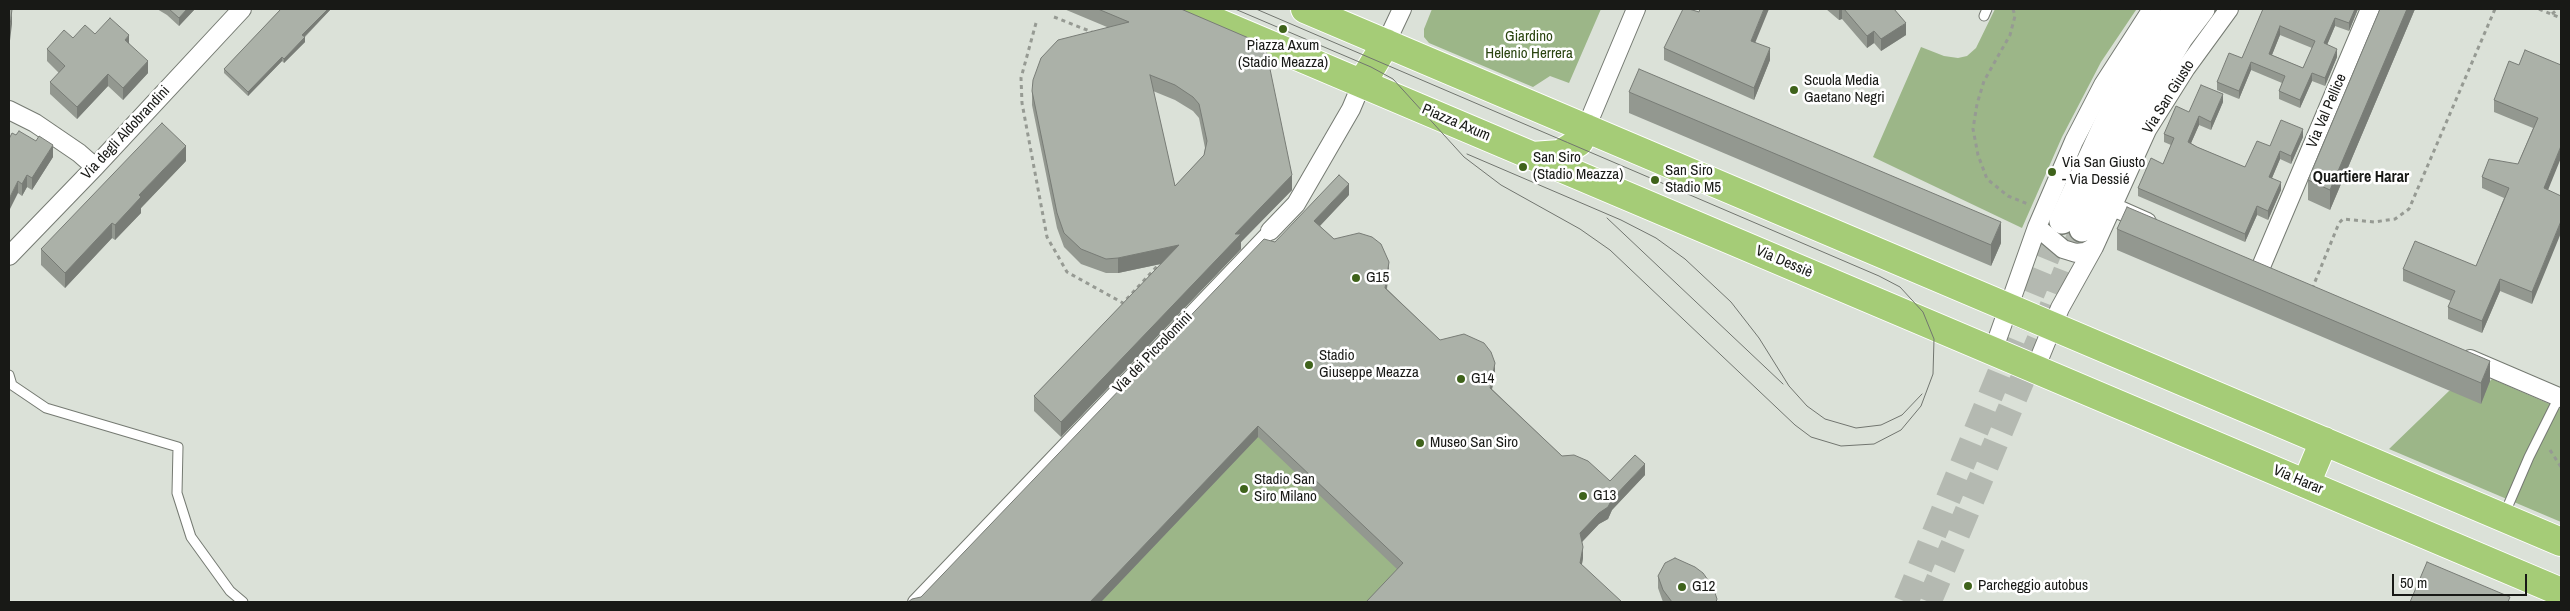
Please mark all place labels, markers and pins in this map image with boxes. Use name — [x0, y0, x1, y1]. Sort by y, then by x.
marker: Piazza Axum (Stadio Meazza) — [1277, 23, 1289, 35]
place label: Piazza Axum (Stadio Meazza) — [1238, 37, 1328, 72]
place label: Scuola Media Gaetano Negri — [1804, 72, 1885, 107]
marker: Scuola Media Gaetano Negri — [1788, 84, 1800, 96]
place label: San Siro (Stadio Meazza) — [1533, 149, 1623, 184]
place label: Via San Giusto - Via Dessié — [2062, 154, 2145, 189]
marker: San Siro (Stadio Meazza) — [1517, 161, 1529, 173]
place label: San Siro Stadio M5 — [1665, 162, 1721, 197]
marker: Via San Giusto - Via Dessié — [2046, 166, 2058, 178]
marker: San Siro Stadio M5 — [1649, 174, 1661, 186]
place label: G15 — [1366, 269, 1389, 287]
marker: G15 — [1350, 272, 1362, 284]
place label: Stadio Giuseppe Meazza — [1319, 347, 1419, 382]
marker: Stadio Giuseppe Meazza — [1303, 359, 1315, 371]
place label: G14 — [1471, 370, 1494, 388]
marker: G14 — [1455, 373, 1467, 385]
place label: Museo San Siro — [1430, 434, 1518, 452]
marker: Museo San Siro — [1414, 437, 1426, 449]
place label: Stadio San Siro Milano — [1254, 471, 1317, 506]
marker: Stadio San Siro Milano — [1238, 483, 1250, 495]
place label: G13 — [1593, 487, 1616, 505]
marker: G13 — [1577, 490, 1589, 502]
place label: Parcheggio autobus — [1978, 577, 2088, 595]
place label: G12 — [1692, 578, 1715, 596]
marker: Parcheggio autobus — [1962, 580, 1974, 592]
marker: G12 — [1676, 581, 1688, 593]

